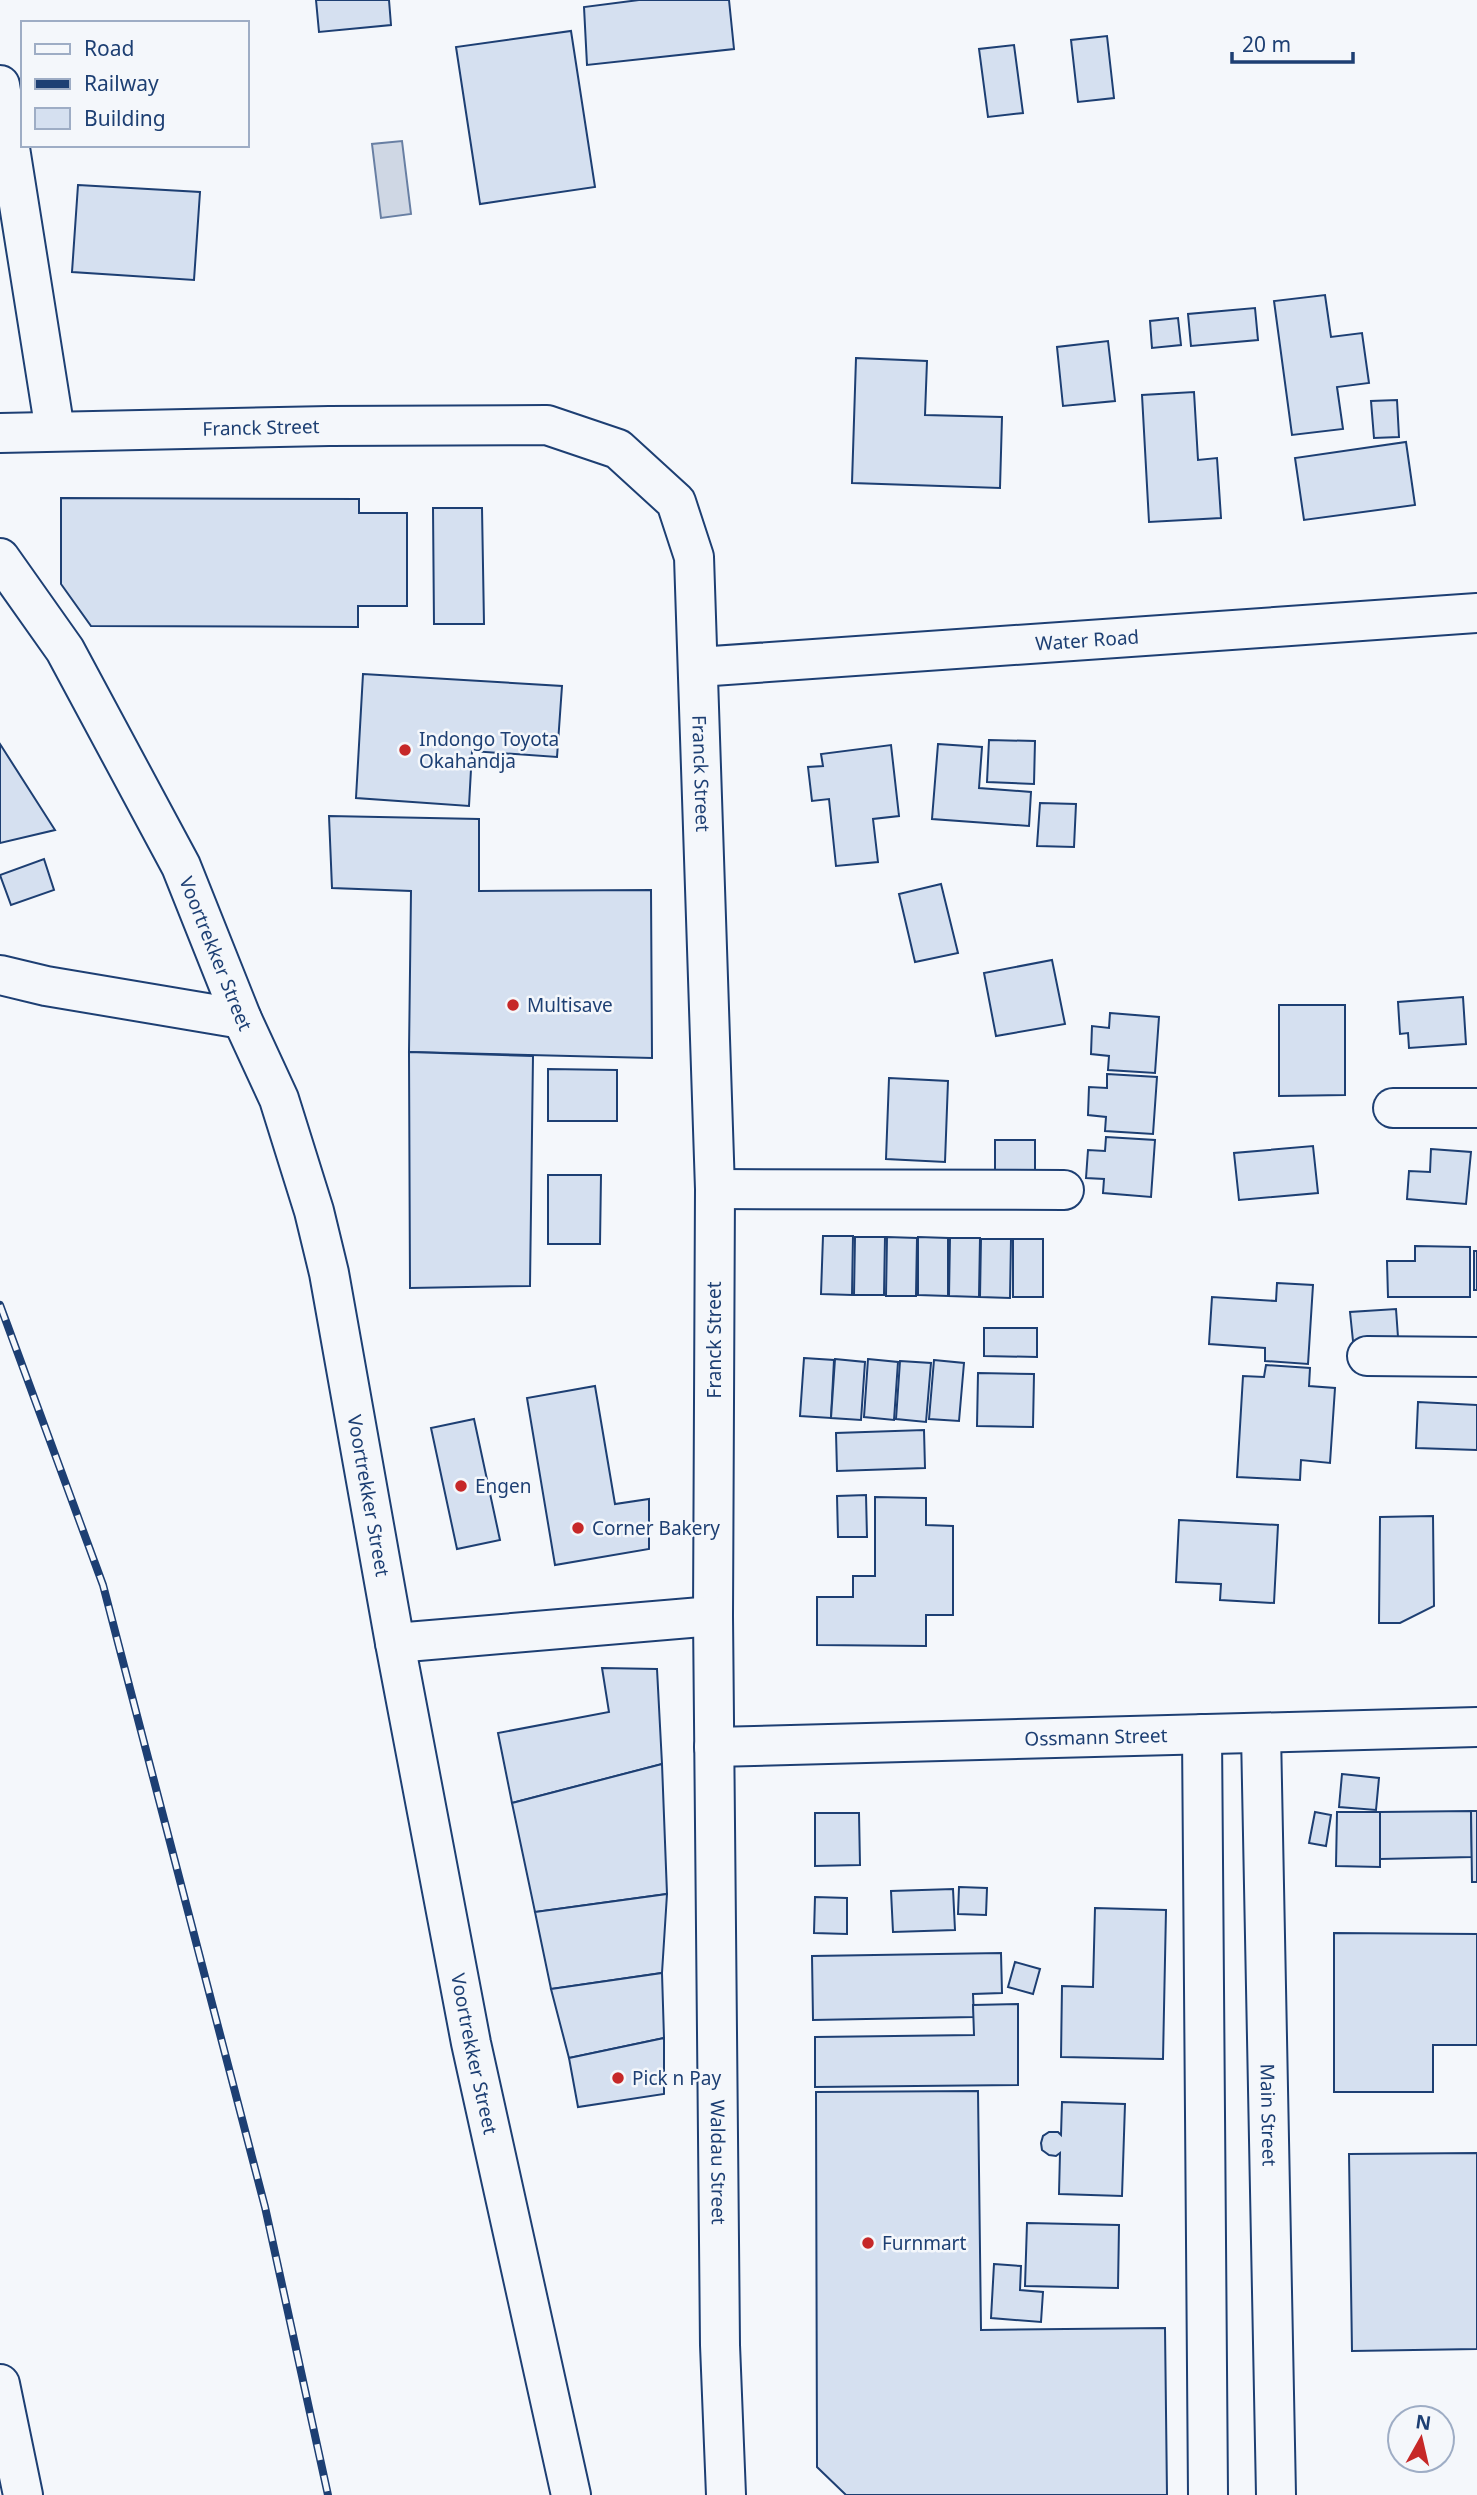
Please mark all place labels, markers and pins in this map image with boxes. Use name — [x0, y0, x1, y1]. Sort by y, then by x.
place label: Indongo Toyota Okahandja — [419, 726, 559, 774]
marker: Indongo Toyota Okahandja — [397, 742, 413, 758]
place label: Multisave — [527, 992, 613, 1018]
marker: Multisave — [505, 997, 521, 1013]
place label: Engen — [475, 1473, 531, 1499]
marker: Engen — [453, 1478, 469, 1494]
place label: Corner Bakery — [592, 1515, 720, 1541]
marker: Corner Bakery — [570, 1520, 586, 1536]
place label: Pick n Pay — [632, 2065, 721, 2091]
marker: Pick n Pay — [610, 2070, 626, 2086]
place label: Furnmart — [882, 2230, 966, 2256]
marker: Furnmart — [860, 2235, 876, 2251]

